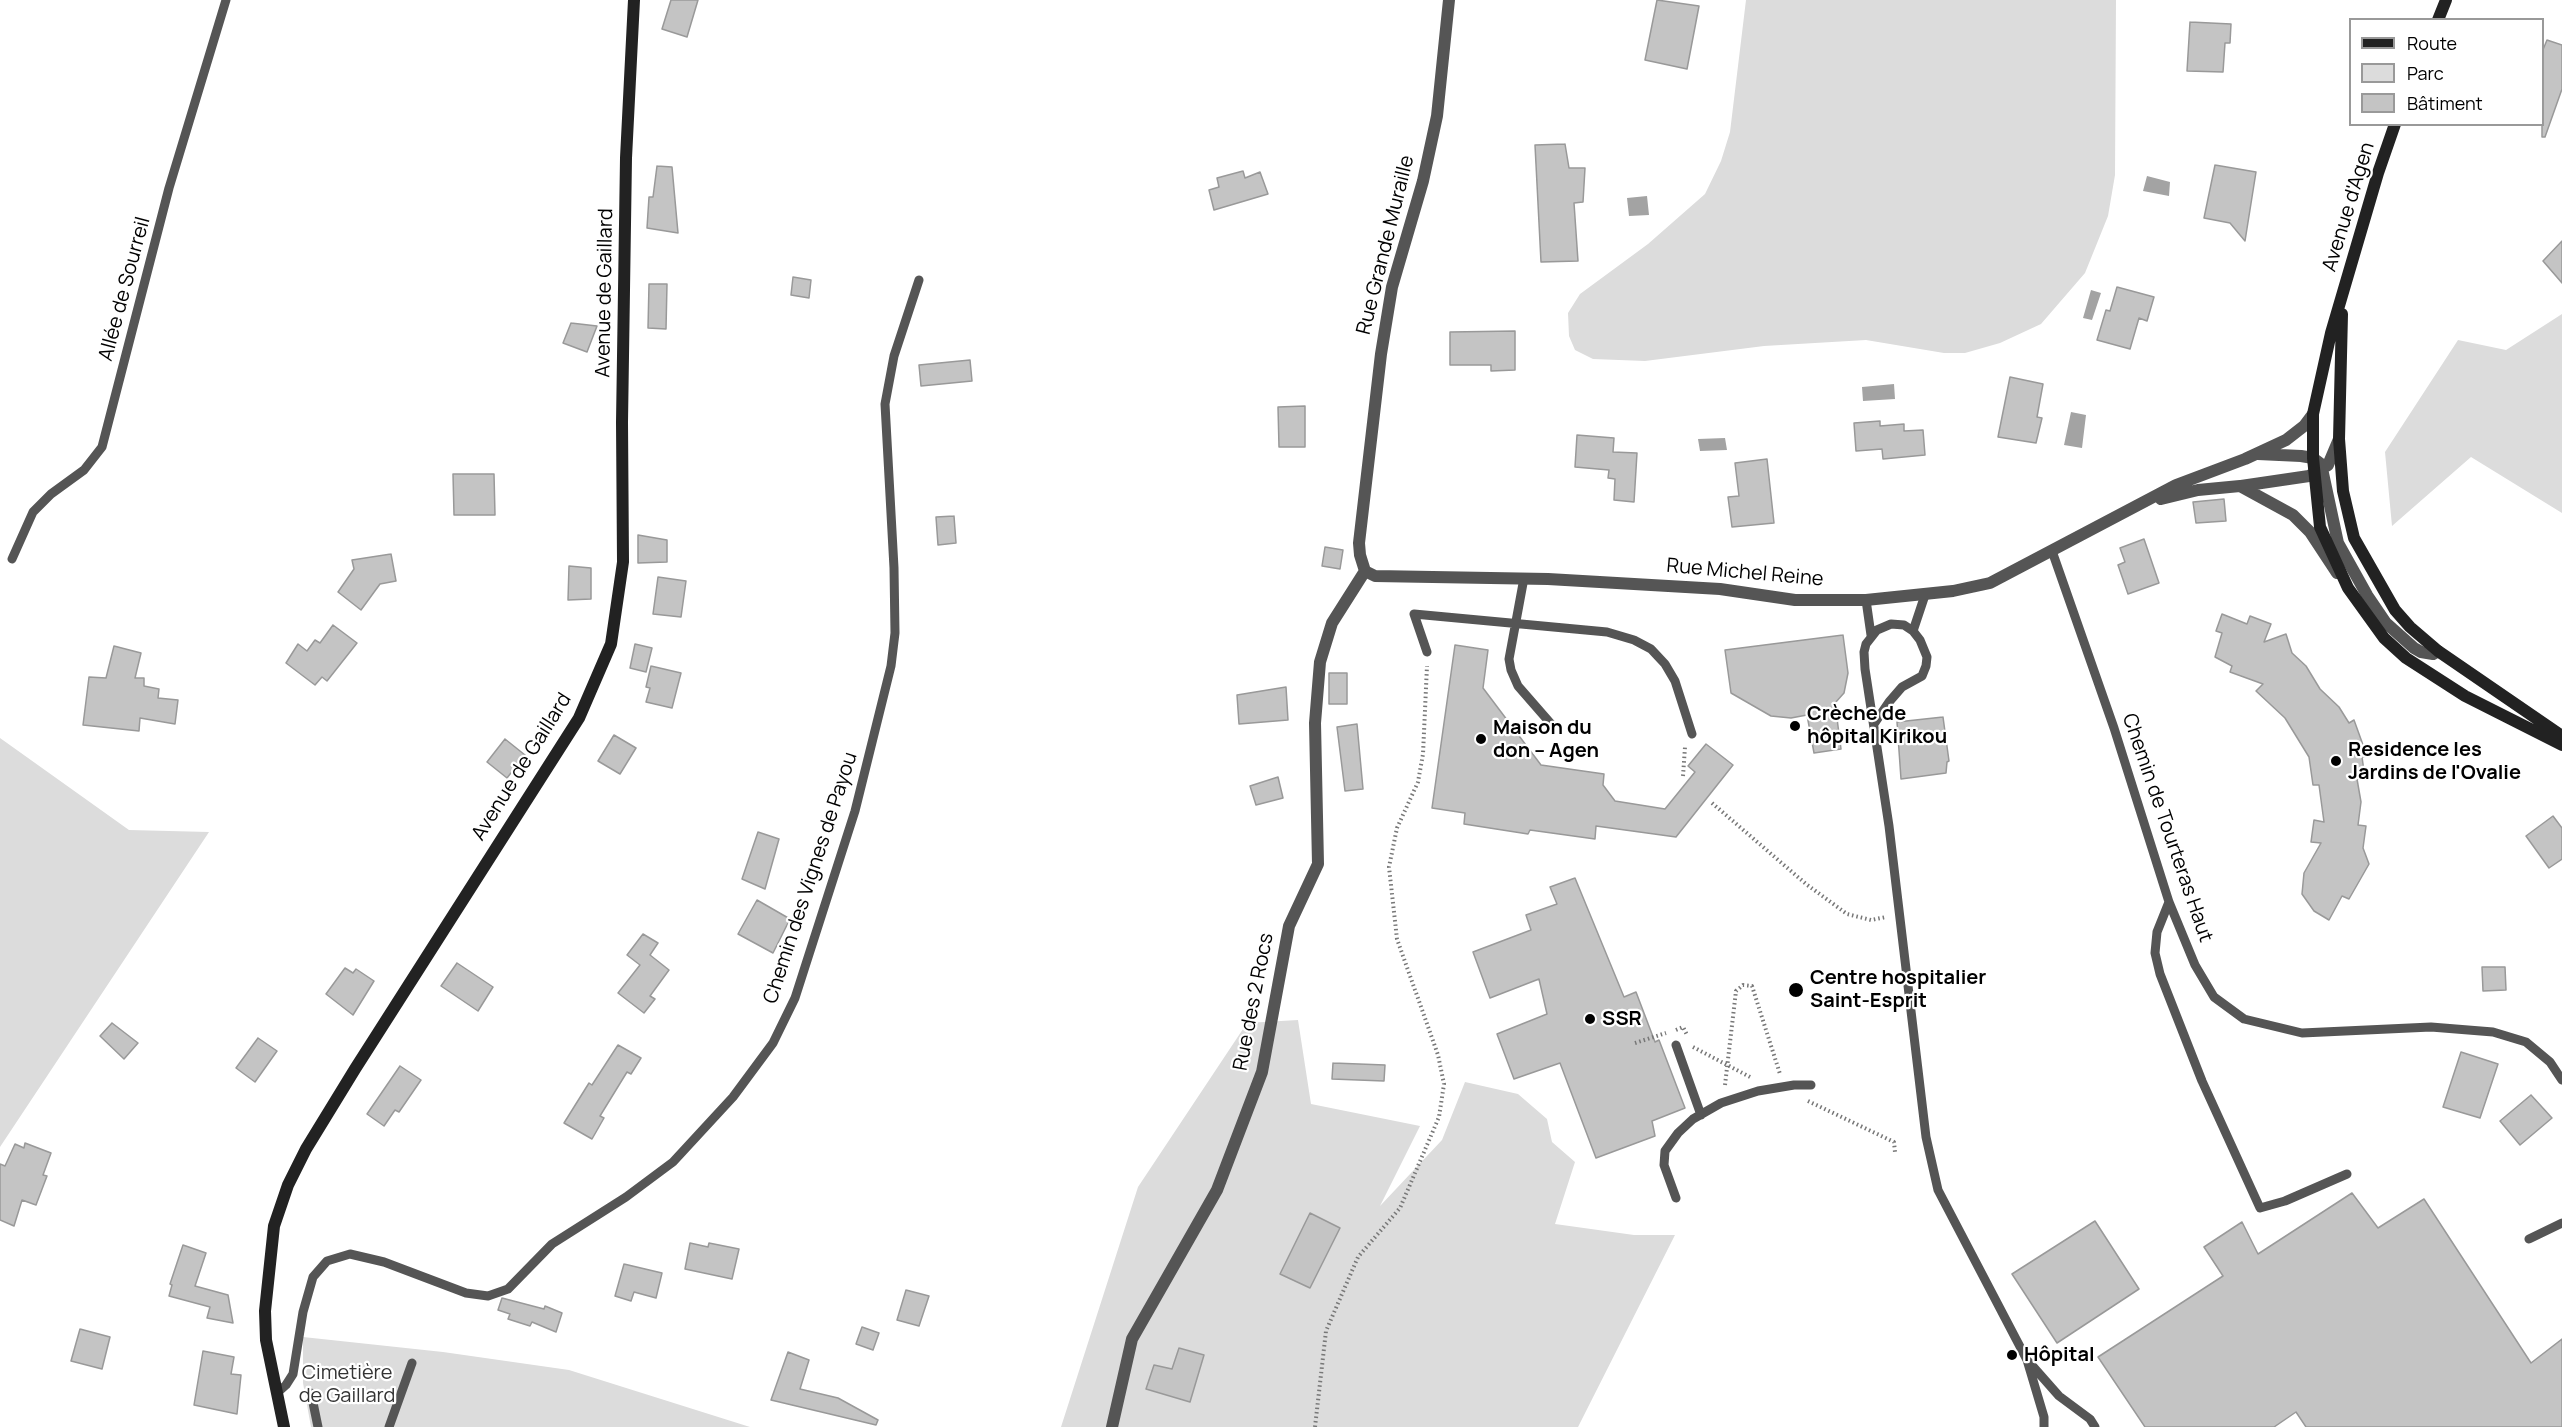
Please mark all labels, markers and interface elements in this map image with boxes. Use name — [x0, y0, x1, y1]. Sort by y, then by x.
legend — [2349, 18, 2544, 126]
text: Route — [2407, 31, 2457, 55]
text: Parc — [2407, 61, 2444, 85]
text: Bâtiment — [2407, 91, 2483, 115]
street label: Avenue d'Agen — [2318, 139, 2380, 275]
street label: Rue Grande Muraille — [1352, 153, 1420, 337]
street label: Avenue de Gaillard — [592, 208, 618, 378]
street label: Allée de Sourreil — [94, 214, 156, 364]
street label: Rue Michel Reine — [1666, 554, 1824, 592]
street label: Avenue de Gaillard — [467, 689, 577, 845]
place label: Crèche de hôpital Kirikou — [1807, 702, 1947, 749]
street label: Chemin de Tourteras Haut — [2117, 710, 2217, 946]
place label: Maison du don – Agen — [1493, 716, 1599, 763]
marker: Crèche de hôpital Kirikou — [1788, 719, 1802, 733]
marker: Maison du don – Agen — [1474, 732, 1488, 746]
place label: Residence les Jardins de l'Ovalie — [2348, 738, 2521, 785]
street label: Chemin des Vignes de Payou — [759, 749, 863, 1007]
marker: Residence les Jardins de l'Ovalie — [2329, 754, 2343, 768]
street label: Rue des 2 Rocs — [1229, 931, 1279, 1073]
place label: Centre hospitalier Saint-Esprit — [1810, 966, 1986, 1013]
marker: Centre hospitalier Saint-Esprit — [1787, 981, 1805, 999]
place label: SSR — [1602, 1007, 1642, 1031]
marker: SSR — [1583, 1012, 1597, 1026]
place label: Hôpital — [2024, 1343, 2095, 1367]
marker: Hôpital — [2005, 1348, 2019, 1362]
park label: Cimetière de Gaillard — [299, 1361, 395, 1408]

